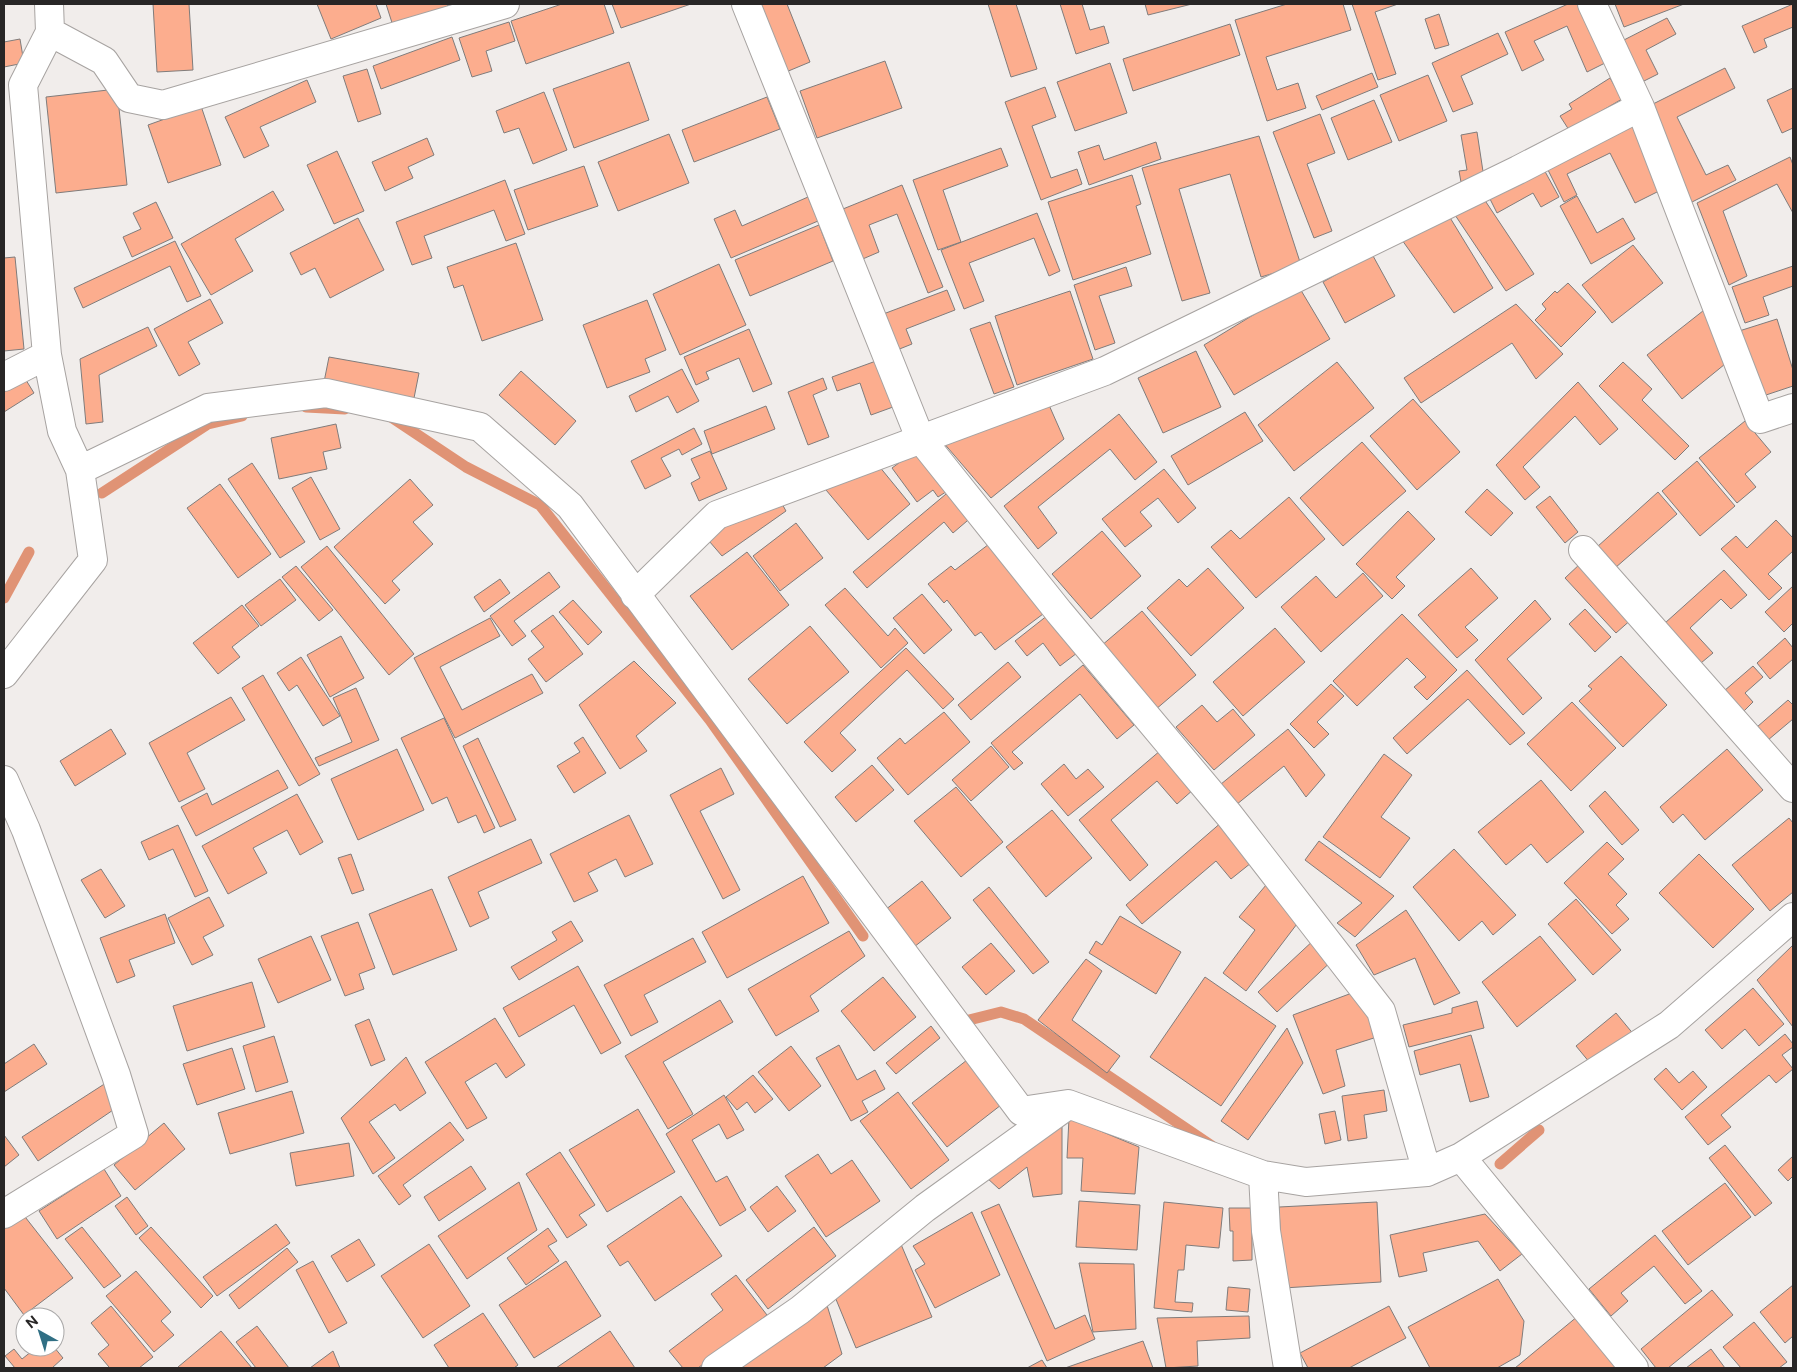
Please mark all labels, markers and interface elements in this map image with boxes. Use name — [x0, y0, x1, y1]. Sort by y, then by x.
north arrow — [15, 1307, 65, 1357]
text: N — [23, 1312, 41, 1332]

